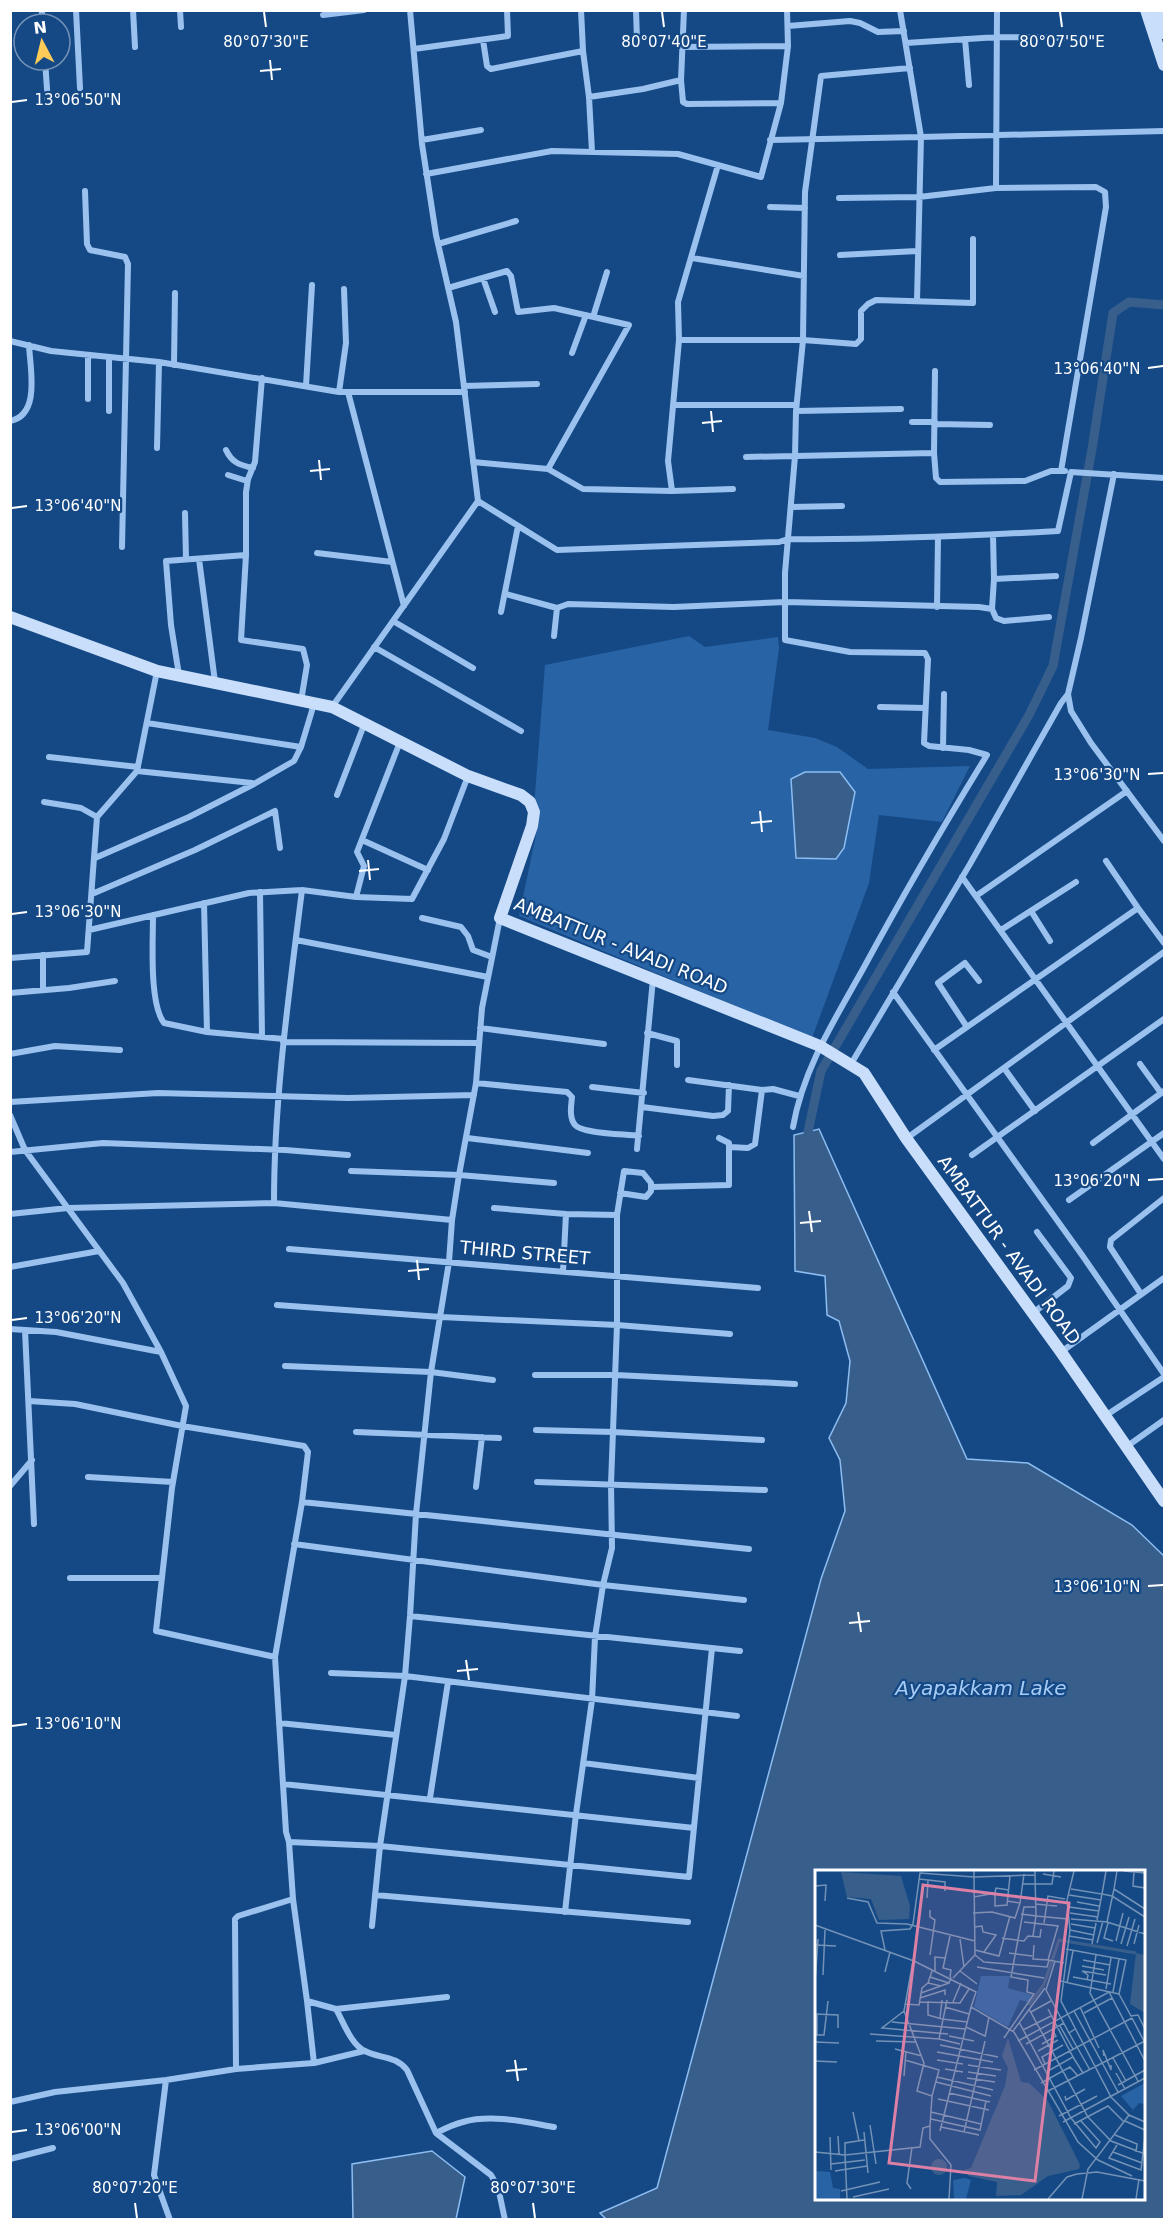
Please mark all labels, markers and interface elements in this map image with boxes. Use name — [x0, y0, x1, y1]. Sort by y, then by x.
north arrow — [12, 12, 72, 72]
text: N — [32, 17, 48, 38]
text: 80°07'30"E — [223, 33, 309, 51]
text: 80°07'40"E — [621, 33, 707, 51]
text: 80°07'50"E — [1019, 33, 1105, 51]
text: 13°06'50"N — [34, 91, 122, 109]
text: 13°06'40"N — [1053, 360, 1141, 378]
text: 13°06'40"N — [34, 497, 122, 515]
text: 13°06'30"N — [1053, 766, 1141, 784]
street label: AMBATTUR - AVADI ROAD — [511, 893, 731, 998]
text: 13°06'30"N — [34, 903, 122, 921]
street label: AMBATTUR - AVADI ROAD — [934, 1151, 1085, 1348]
text: 13°06'20"N — [1053, 1172, 1141, 1190]
street label: THIRD STREET — [458, 1236, 592, 1269]
text: 13°06'20"N — [34, 1309, 122, 1327]
text: 13°06'10"N — [1053, 1578, 1141, 1596]
water label: Ayapakkam Lake — [893, 1676, 1067, 1700]
text: 13°06'10"N — [34, 1715, 122, 1733]
inset map — [815, 1870, 1145, 2200]
text: 13°06'00"N — [34, 2121, 122, 2139]
text: 80°07'20"E — [92, 2179, 178, 2197]
text: 80°07'30"E — [490, 2179, 576, 2197]

